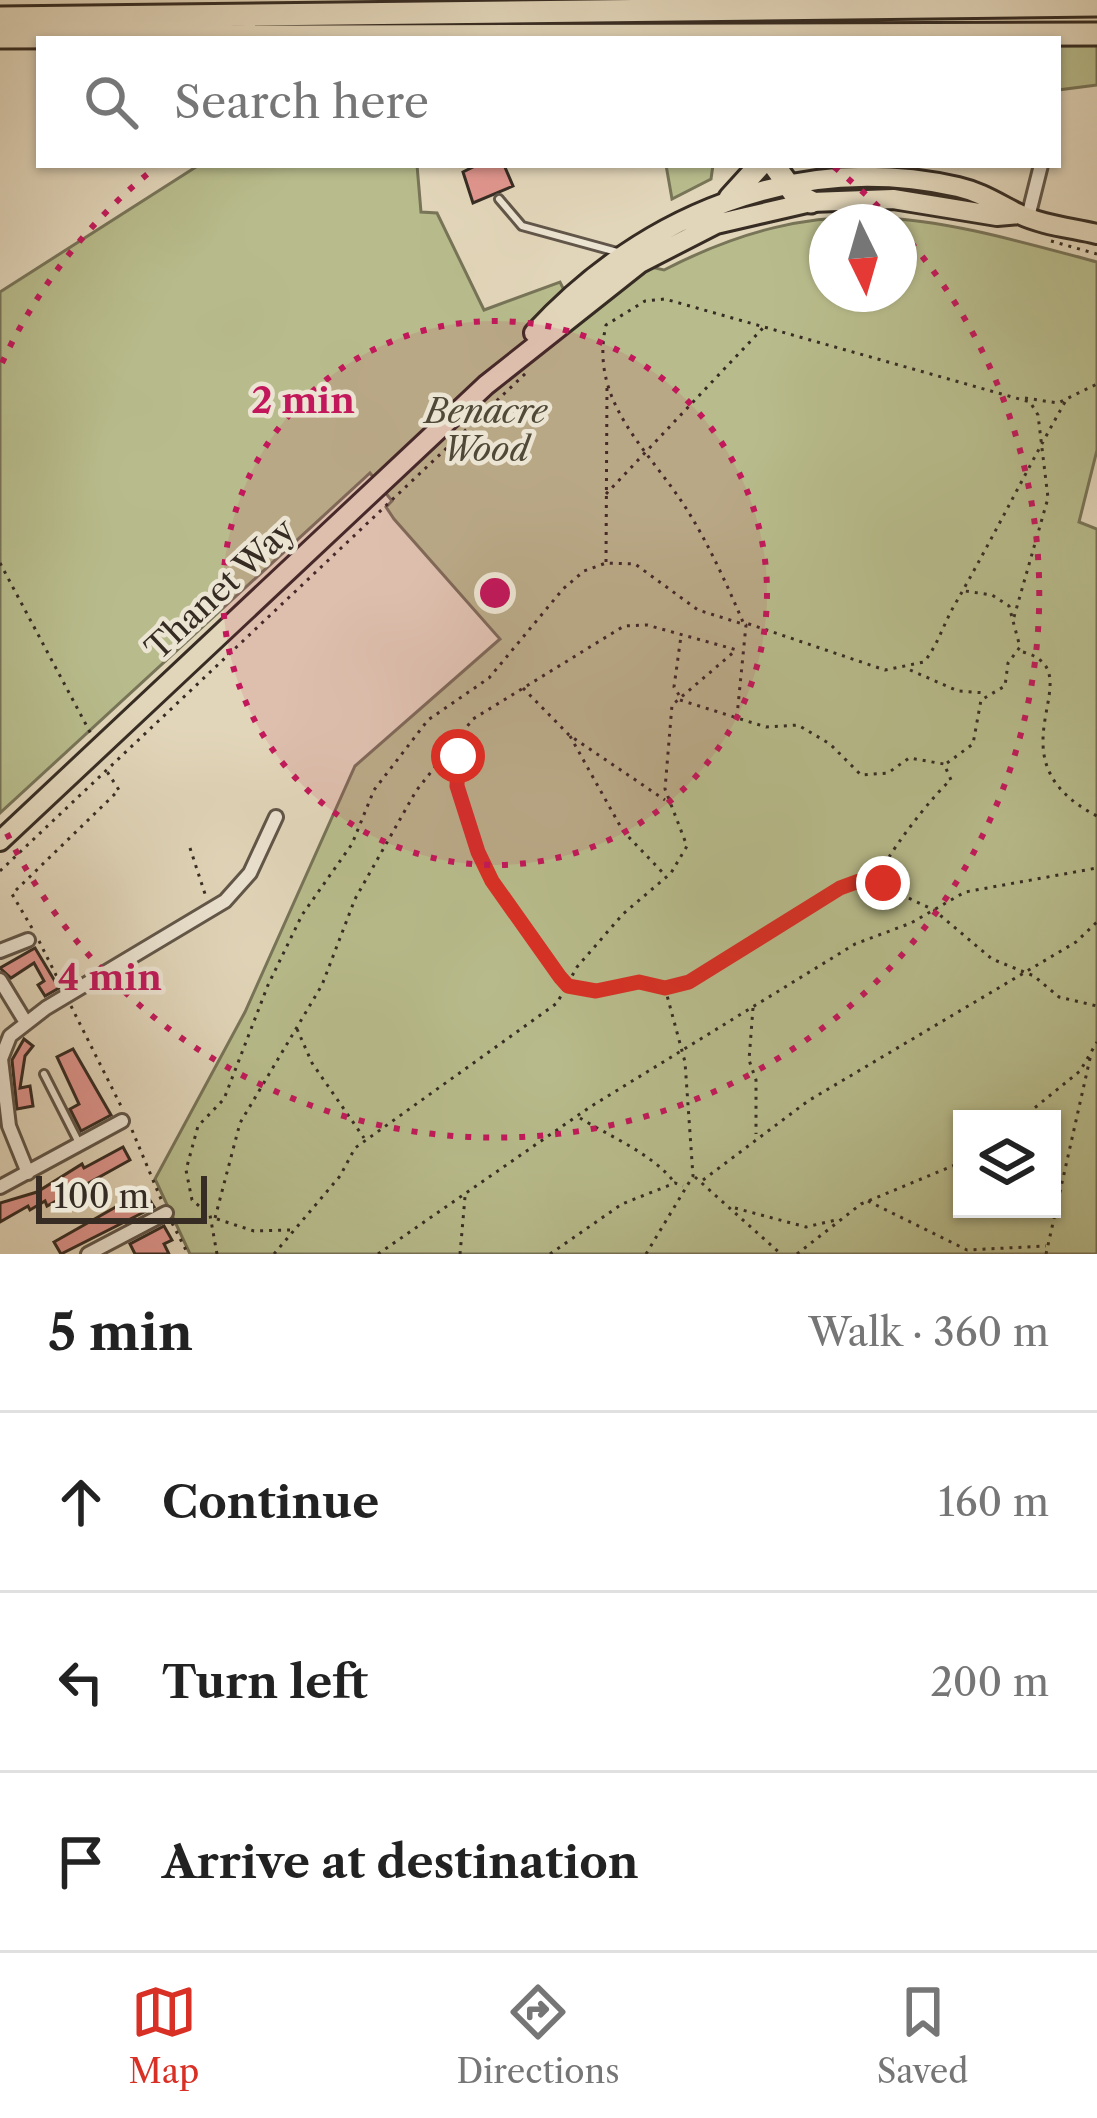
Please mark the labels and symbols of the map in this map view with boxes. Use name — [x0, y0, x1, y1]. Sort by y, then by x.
north arrow — [809, 204, 917, 312]
text: 2 min — [251, 378, 355, 422]
park label: Benacre Wood — [422, 391, 548, 470]
street label: Thanet Way — [137, 509, 304, 669]
centre of rings — [474, 572, 516, 614]
route start — [431, 729, 485, 783]
route end — [856, 856, 910, 910]
text: 4 min — [58, 955, 162, 999]
scale bar — [36, 1170, 207, 1223]

